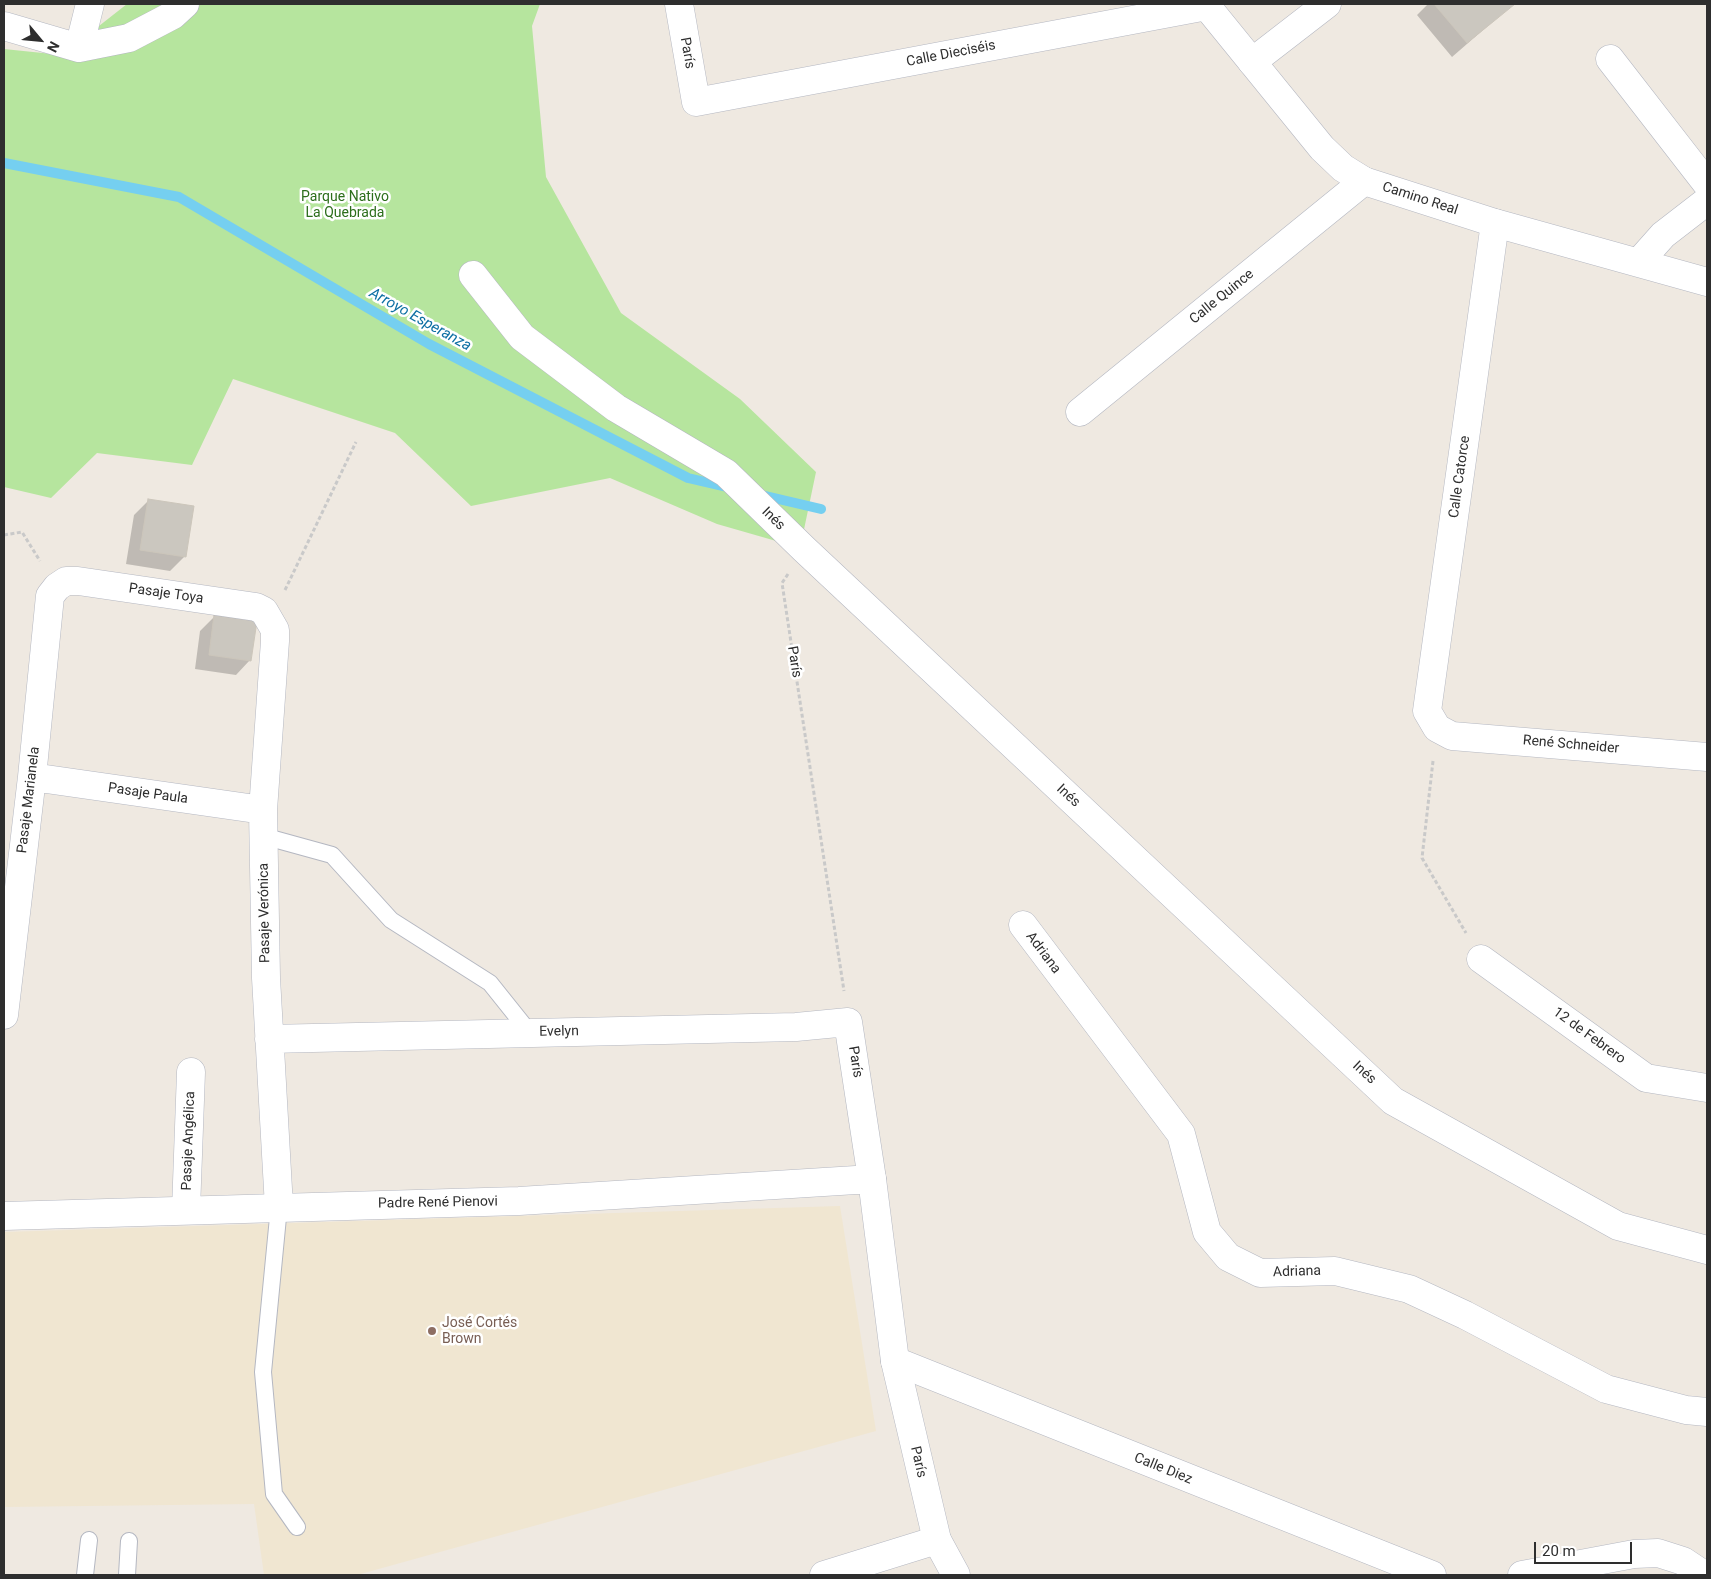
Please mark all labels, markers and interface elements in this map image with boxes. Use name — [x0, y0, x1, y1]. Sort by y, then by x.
north arrow — [15, 15, 65, 65]
street label: París — [676, 36, 698, 70]
street label: Calle Dieciséis — [905, 37, 997, 71]
text: N — [44, 39, 63, 55]
street label: Camino Real — [1380, 179, 1460, 219]
park label: Parque Nativo La Quebrada — [301, 189, 389, 222]
street label: Calle Quince — [1187, 266, 1257, 328]
water label: Arroyo Esperanza — [366, 285, 474, 355]
street label: Calle Catorce — [1446, 435, 1474, 519]
street label: Inés — [758, 504, 788, 534]
street label: Pasaje Toya — [128, 580, 204, 608]
street label: París — [783, 645, 805, 679]
street label: René Schneider — [1522, 732, 1620, 758]
street label: Pasaje Marianela — [14, 746, 44, 854]
street label: Pasaje Paula — [107, 780, 189, 808]
street label: Inés — [1053, 781, 1083, 811]
street label: Pasaje Verónica — [256, 863, 274, 963]
street label: Adriana — [1022, 929, 1064, 977]
street label: 12 de Febrero — [1549, 1004, 1629, 1068]
street label: Evelyn — [539, 1023, 579, 1041]
street label: París — [844, 1045, 866, 1079]
street label: Inés — [1349, 1058, 1379, 1088]
street label: Pasaje Angélica — [179, 1091, 199, 1191]
street label: Padre René Pienovi — [378, 1194, 498, 1212]
street label: Adriana — [1273, 1263, 1321, 1281]
place label: José Cortés Brown — [442, 1315, 517, 1348]
marker: José Cortés Brown — [426, 1325, 438, 1337]
street label: París — [906, 1445, 930, 1479]
street label: Calle Diez — [1131, 1450, 1195, 1488]
scale bar — [1536, 1532, 1634, 1564]
text: 20 m — [1542, 1542, 1576, 1560]

